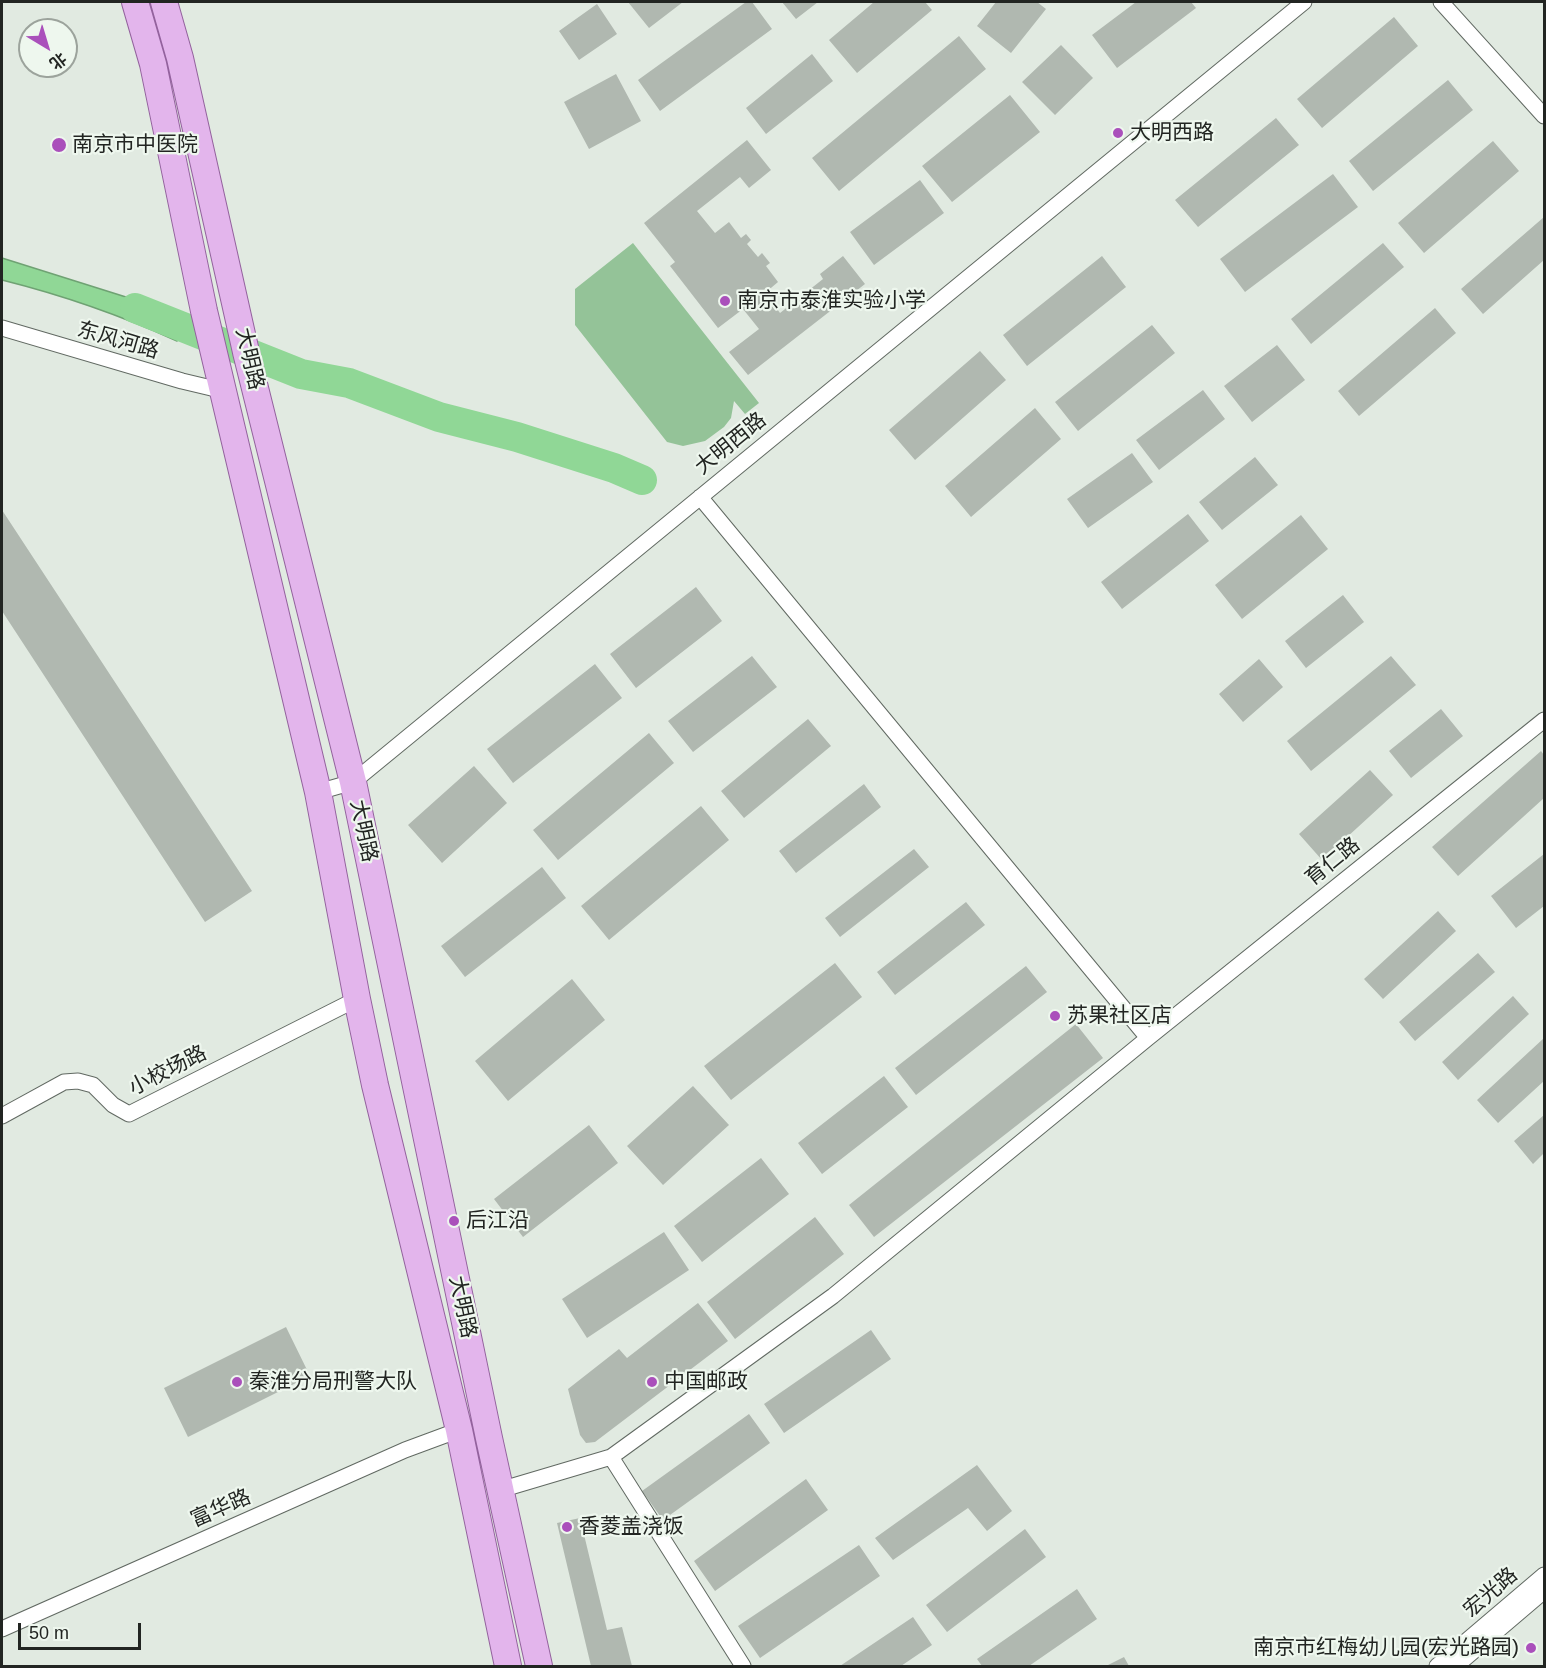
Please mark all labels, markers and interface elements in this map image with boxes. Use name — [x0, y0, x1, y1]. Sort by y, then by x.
north arrow — [18, 18, 78, 78]
text: 北 — [47, 49, 70, 73]
place label: 大明西路 — [1130, 120, 1214, 146]
marker: 大明西路 — [1111, 126, 1125, 140]
place label: 南京市中医院 — [72, 132, 198, 158]
marker: 南京市中医院 — [50, 136, 68, 154]
place label: 南京市泰淮实验小学 — [737, 288, 926, 314]
marker: 南京市泰淮实验小学 — [718, 294, 732, 308]
street label: 东风河路 — [74, 317, 162, 365]
street label: 大明路 — [230, 325, 268, 393]
street label: 大明西路 — [690, 408, 772, 480]
street label: 大明路 — [344, 798, 382, 864]
street label: 育仁路 — [1301, 832, 1365, 892]
place label: 苏果社区店 — [1067, 1003, 1172, 1029]
marker: 苏果社区店 — [1048, 1009, 1062, 1023]
street label: 小校场路 — [125, 1041, 211, 1101]
place label: 后江沿 — [466, 1208, 529, 1234]
marker: 后江沿 — [447, 1214, 461, 1228]
street label: 大明路 — [443, 1274, 481, 1340]
place label: 秦淮分局刑警大队 — [249, 1369, 417, 1395]
place label: 中国邮政 — [664, 1369, 748, 1395]
marker: 秦淮分局刑警大队 — [230, 1375, 244, 1389]
marker: 中国邮政 — [645, 1375, 659, 1389]
street label: 富华路 — [187, 1485, 255, 1533]
place label: 香菱盖浇饭 — [579, 1514, 684, 1540]
marker: 香菱盖浇饭 — [560, 1520, 574, 1534]
street label: 宏光路 — [1459, 1563, 1523, 1623]
scale bar — [21, 1611, 144, 1649]
text: 50 m — [29, 1623, 69, 1643]
place label: 南京市红梅幼儿园(宏光路园) — [1253, 1635, 1519, 1661]
marker: 南京市红梅幼儿园(宏光路园) — [1524, 1641, 1538, 1655]

